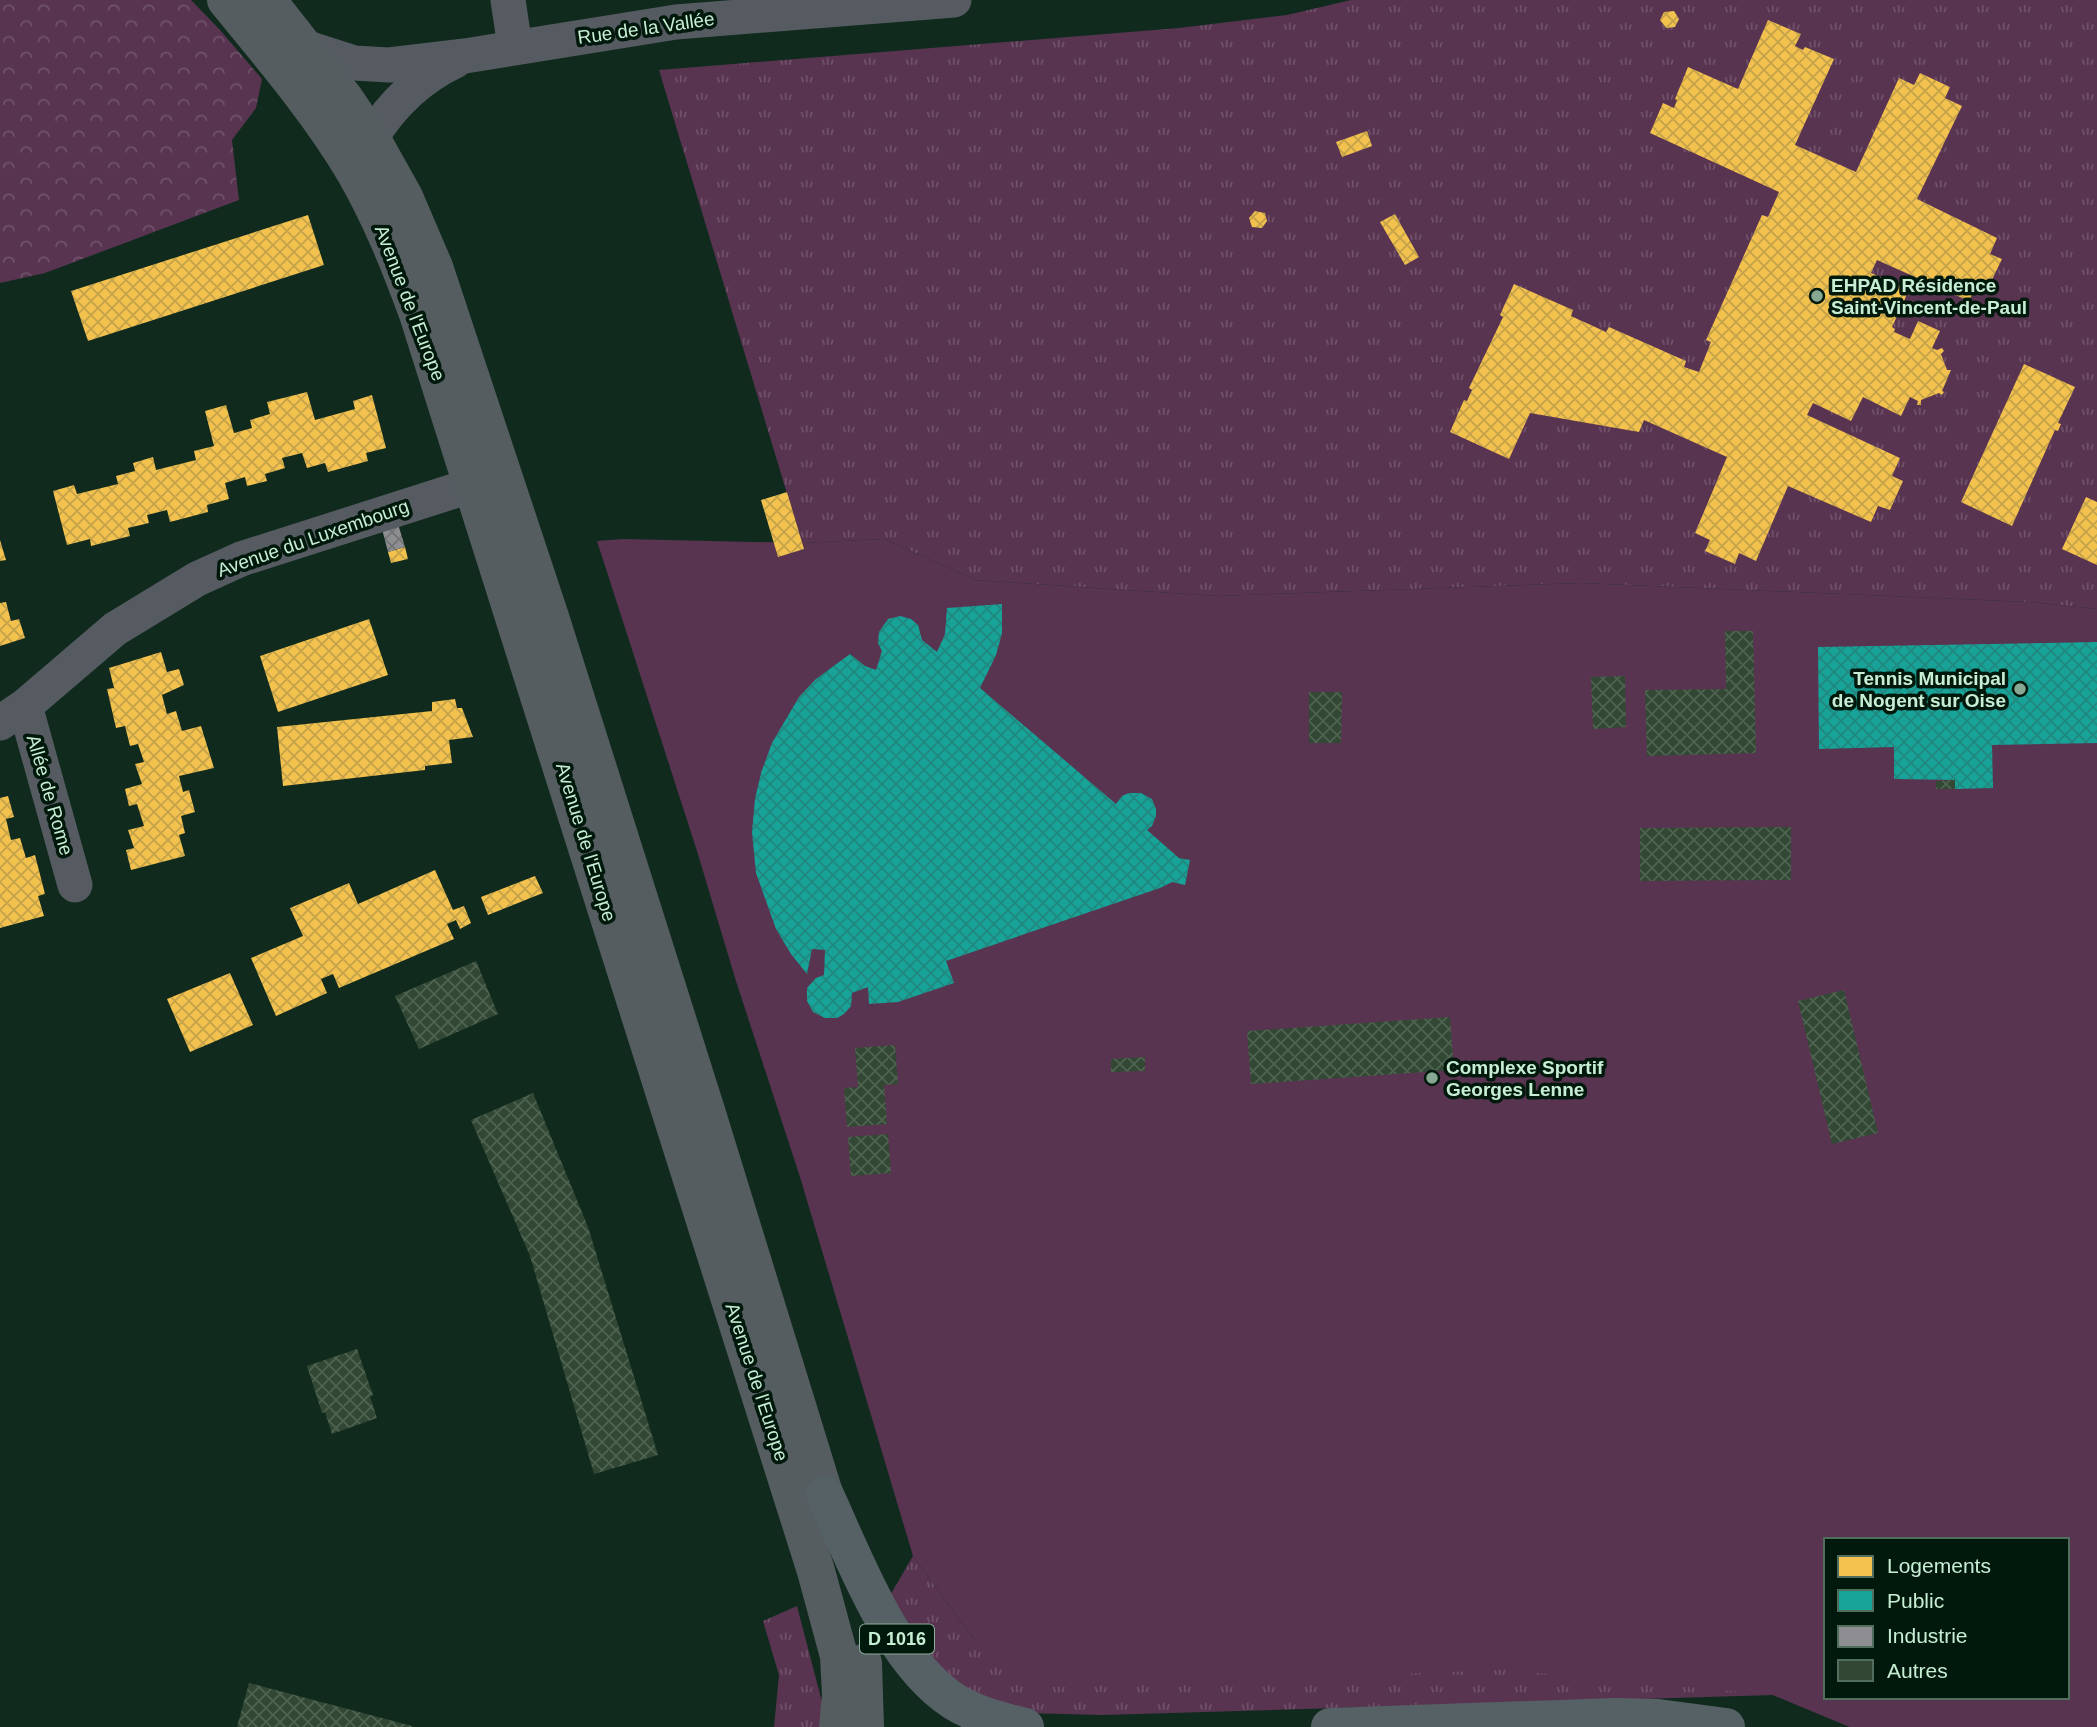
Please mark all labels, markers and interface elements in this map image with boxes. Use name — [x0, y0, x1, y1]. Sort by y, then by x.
street label: Rue de la Vallée — [576, 8, 716, 48]
street label: Avenue de l'Europe — [371, 222, 449, 384]
place label: EHPAD Résidence Saint-Vincent-de-Paul — [1831, 275, 2027, 318]
marker: EHPAD Résidence Saint-Vincent-de-Paul — [1809, 288, 1825, 304]
street label: Avenue du Luxembourg — [214, 495, 412, 581]
place label: Tennis Municipal de Nogent sur Oise — [1832, 668, 2006, 711]
marker: Tennis Municipal de Nogent sur Oise — [2012, 681, 2028, 697]
street label: Allée de Rome — [23, 732, 77, 858]
street label: Avenue de l'Europe — [552, 760, 620, 924]
place label: Complexe Sportif Georges Lenne — [1446, 1057, 1604, 1100]
marker: Complexe Sportif Georges Lenne — [1424, 1070, 1440, 1086]
street label: Avenue de l'Europe — [722, 1300, 792, 1464]
legend — [1824, 1538, 2069, 1699]
text: Logements — [1887, 1554, 1991, 1577]
text: Public — [1887, 1589, 1944, 1612]
road number: D 1016 — [860, 1624, 934, 1654]
text: Industrie — [1887, 1624, 1968, 1647]
text: Autres — [1887, 1659, 1948, 1682]

